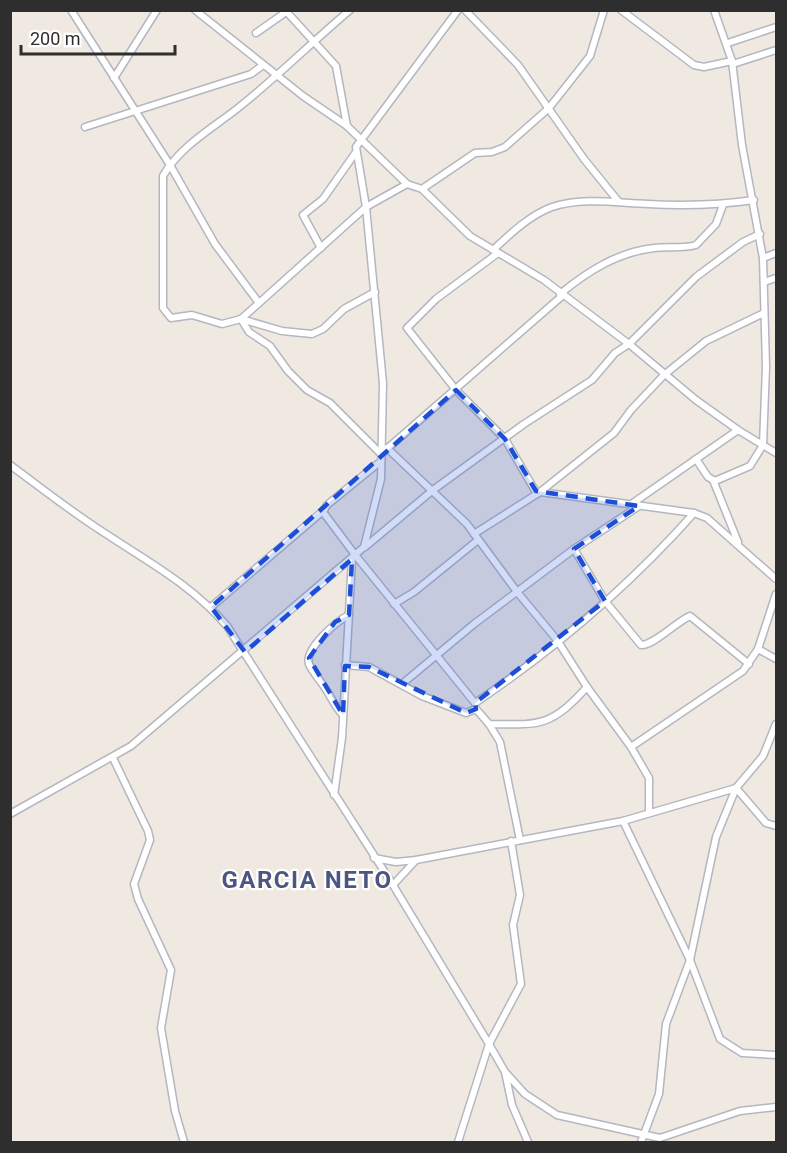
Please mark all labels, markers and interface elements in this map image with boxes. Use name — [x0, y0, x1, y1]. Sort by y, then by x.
scale bar — [21, 18, 176, 56]
text: 200 m — [30, 28, 81, 49]
district label: GARCIA NETO — [221, 866, 393, 894]

